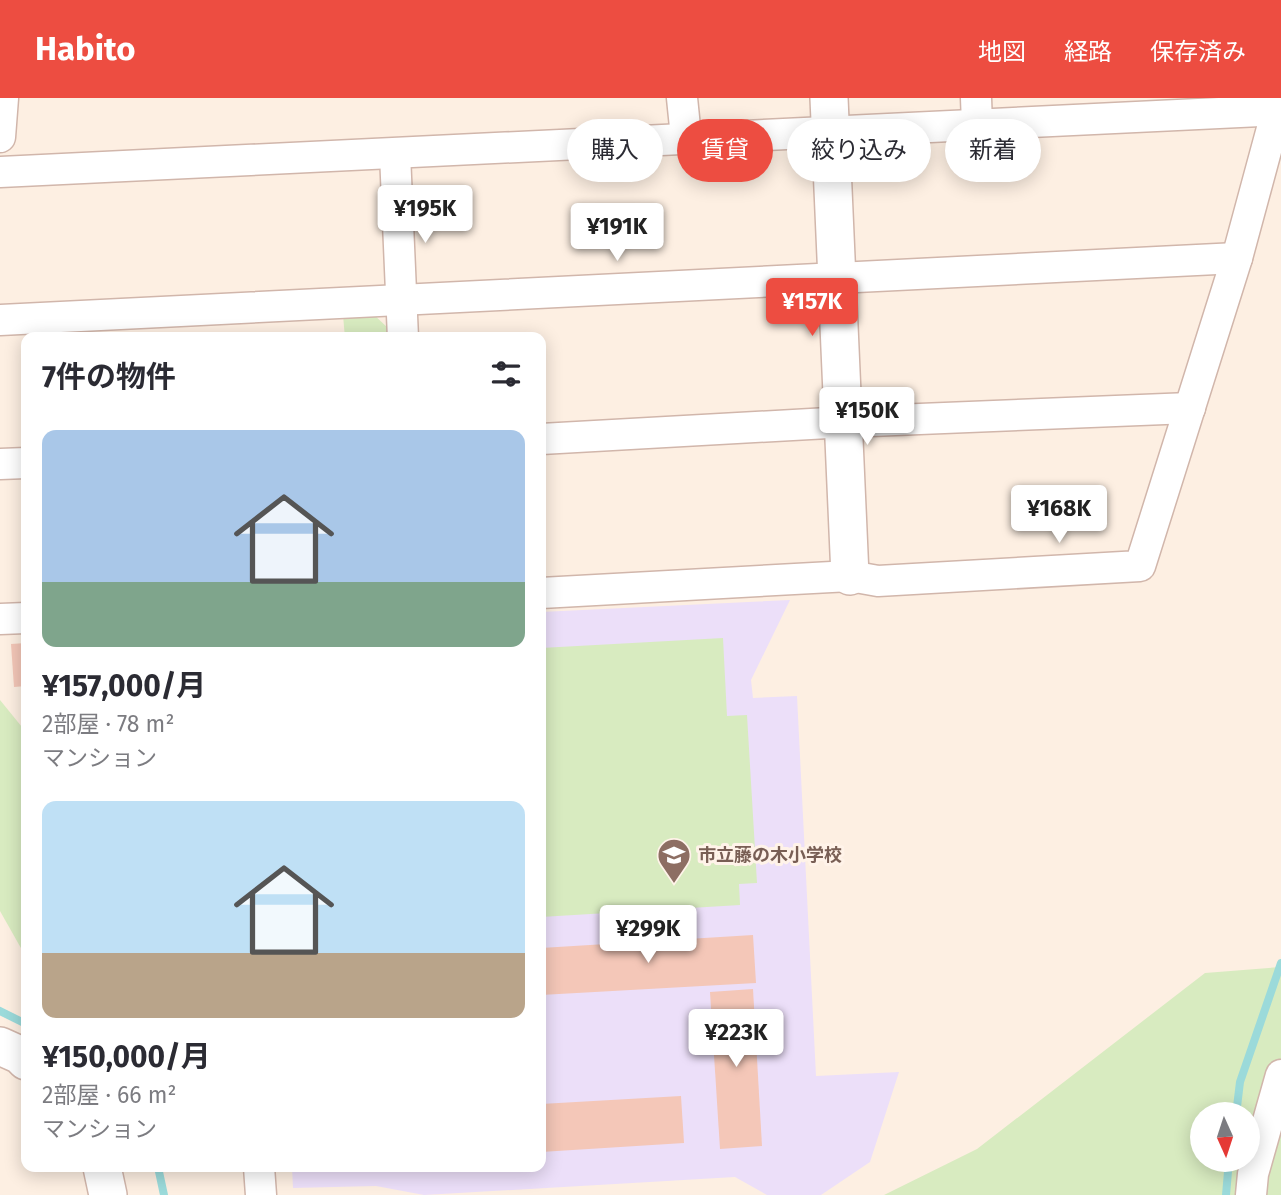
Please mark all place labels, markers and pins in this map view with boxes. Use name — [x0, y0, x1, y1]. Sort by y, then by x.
pin: ¥195K — [376, 186, 474, 245]
pin: ¥191K — [568, 204, 666, 263]
pin: ¥157K — [763, 278, 861, 338]
pin: ¥150K — [818, 388, 916, 447]
pin: ¥168K — [1010, 486, 1108, 545]
school or university icon: 市立藤の木小学校 — [655, 836, 693, 885]
place label: 市立藤の木小学校 — [698, 844, 842, 866]
pin: ¥299K — [599, 906, 697, 965]
pin: ¥223K — [687, 1010, 785, 1069]

